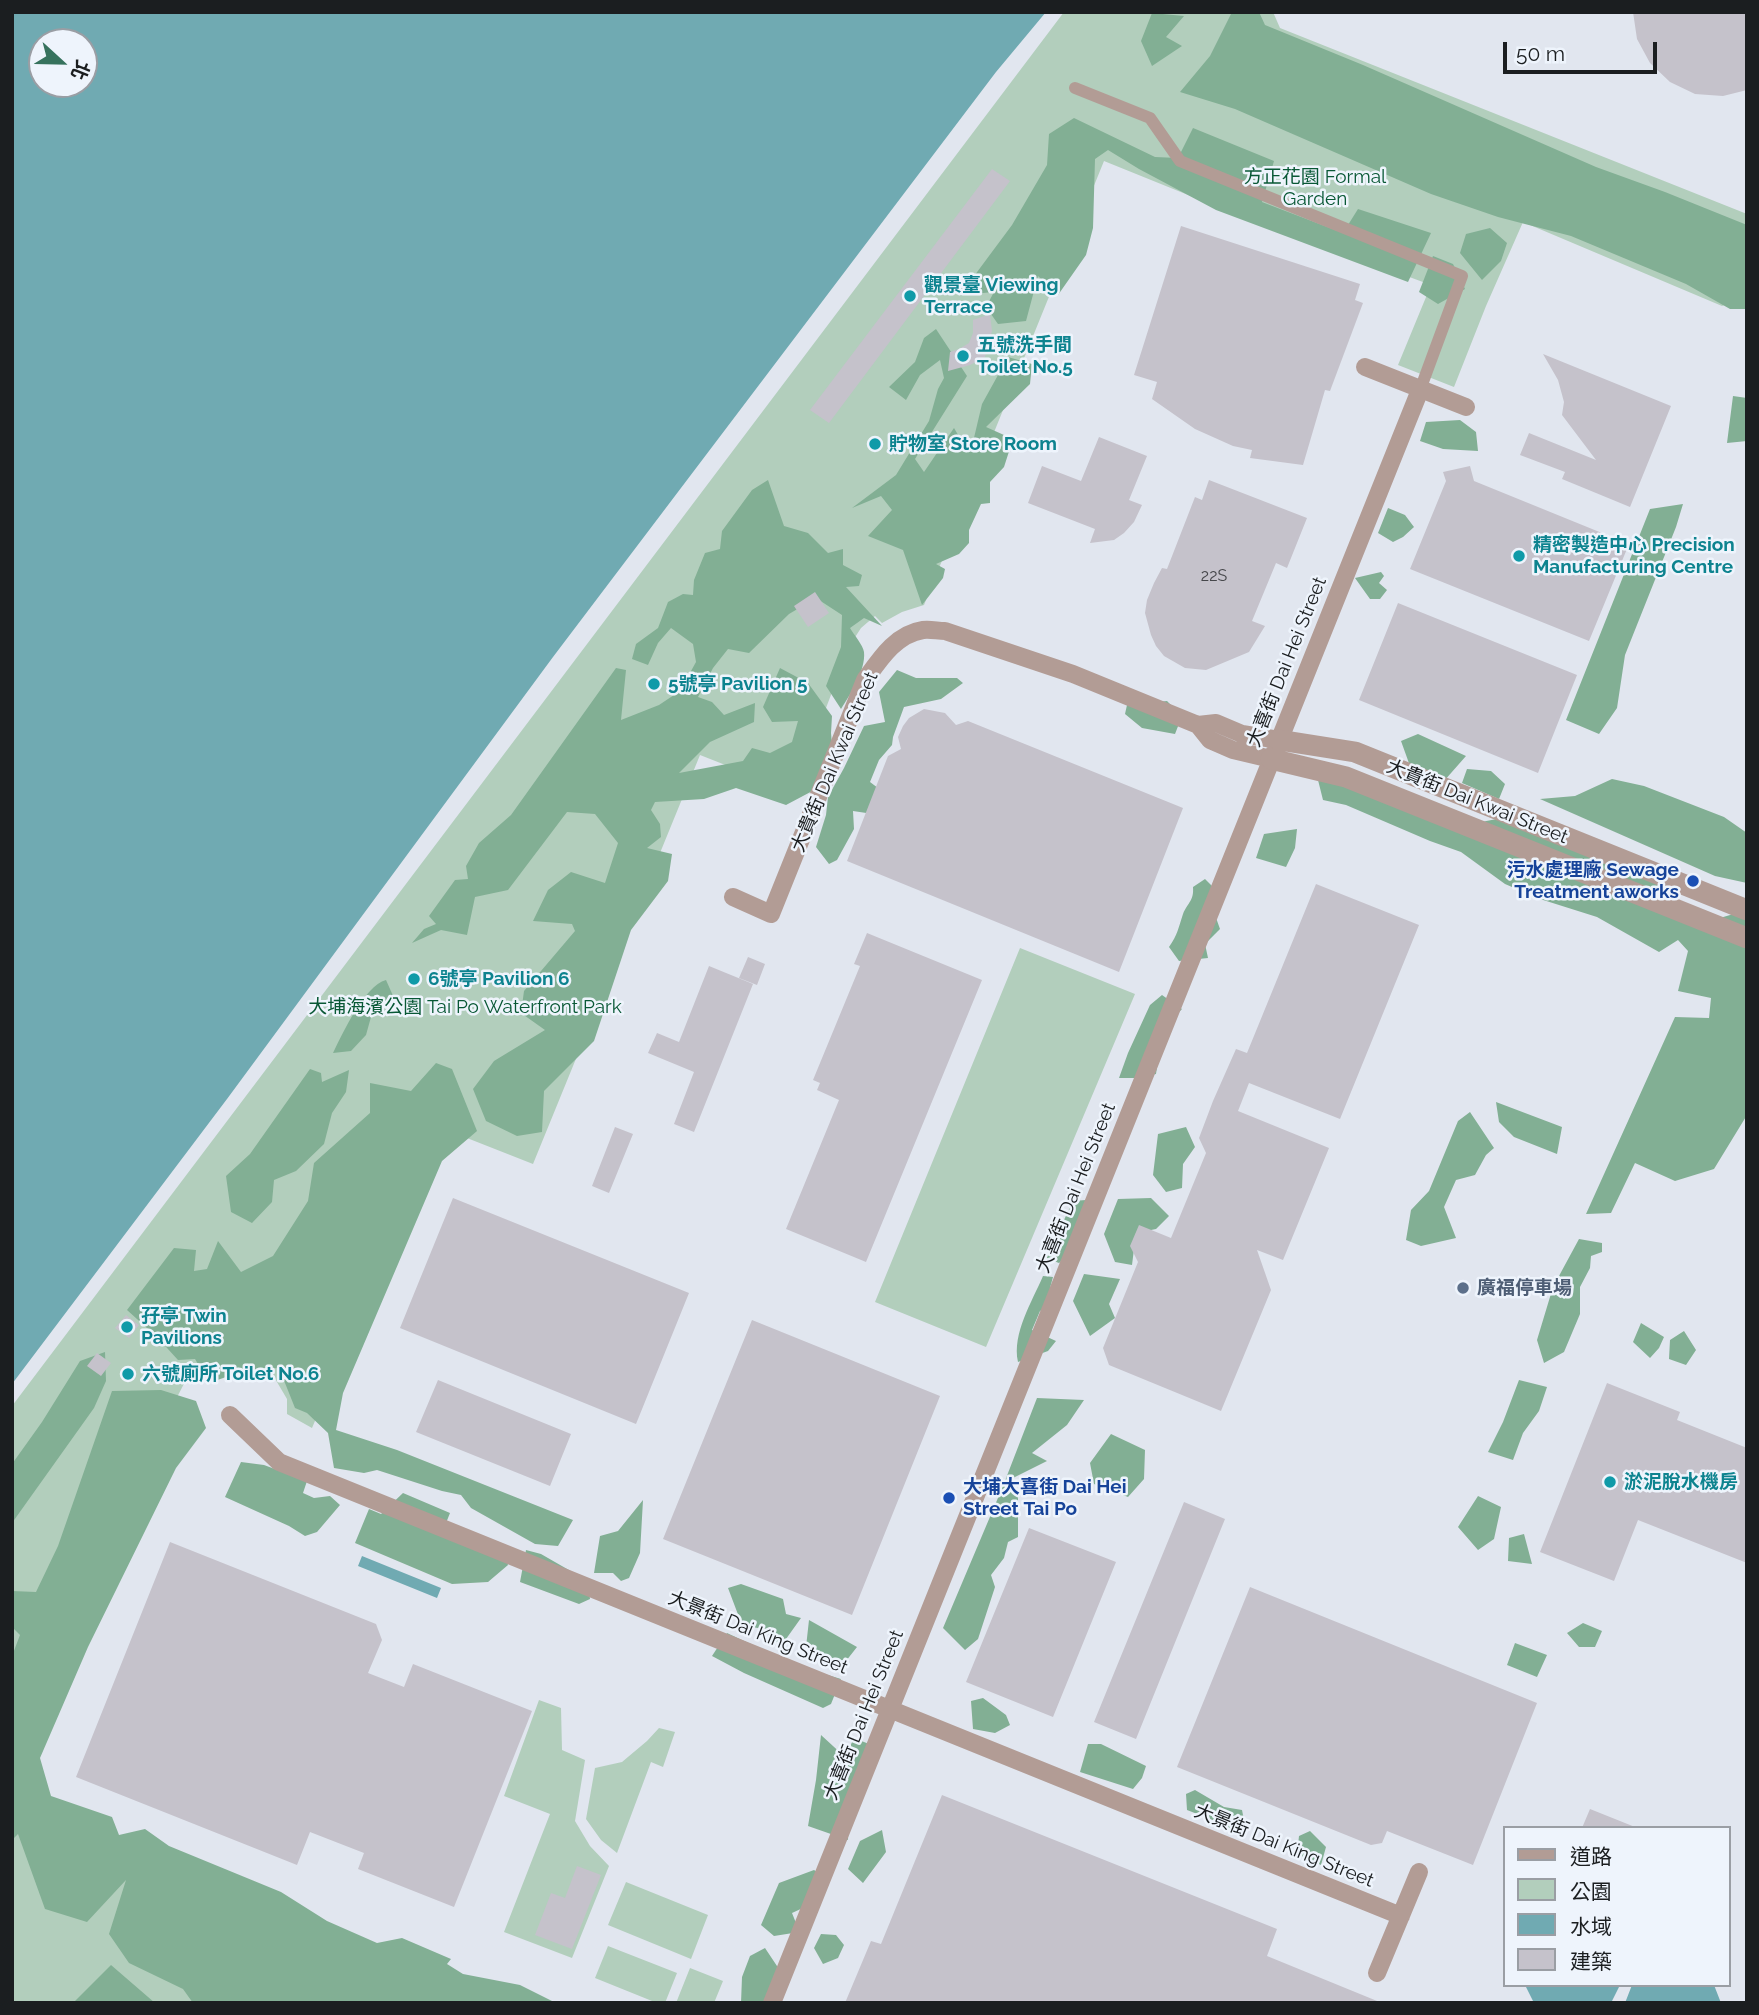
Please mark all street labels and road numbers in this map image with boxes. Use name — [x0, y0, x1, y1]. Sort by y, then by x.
street label: 大喜街 Dai Hei Street — [1242, 574, 1332, 750]
street label: 大貴街 Dai Kwai Street — [787, 669, 883, 855]
street label: 大貴街 Dai Kwai Street — [1383, 755, 1571, 849]
street label: 大喜街 Dai Hei Street — [1031, 1100, 1121, 1276]
street label: 大景街 Dai King Street — [665, 1587, 851, 1679]
street label: 大喜街 Dai Hei Street — [819, 1627, 909, 1803]
street label: 大景街 Dai King Street — [1191, 1800, 1377, 1892]

